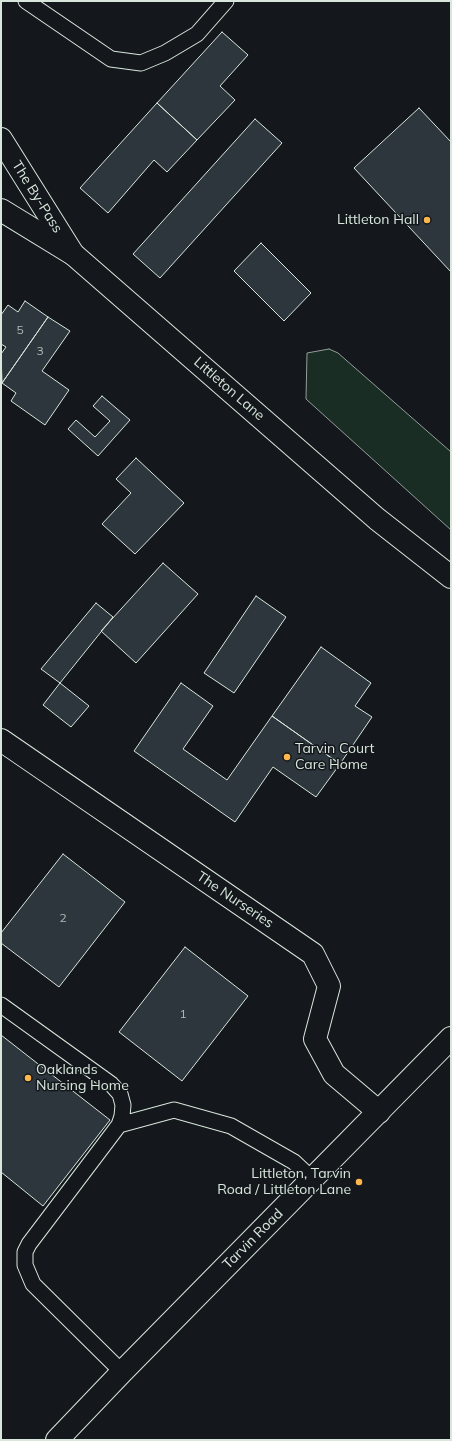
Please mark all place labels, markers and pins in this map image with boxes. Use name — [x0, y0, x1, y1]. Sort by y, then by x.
place label: Littleton Hall — [337, 212, 419, 228]
marker: Littleton Hall — [422, 215, 432, 225]
place label: Tarvin Court Care Home — [295, 741, 374, 774]
marker: Tarvin Court Care Home — [282, 752, 292, 762]
place label: Oaklands Nursing Home — [36, 1062, 129, 1094]
marker: Oaklands Nursing Home — [23, 1073, 33, 1083]
place label: Littleton, Tarvin Road / Littleton Lane — [217, 1166, 351, 1198]
marker: Littleton, Tarvin Road / Littleton Lane — [354, 1177, 364, 1187]

